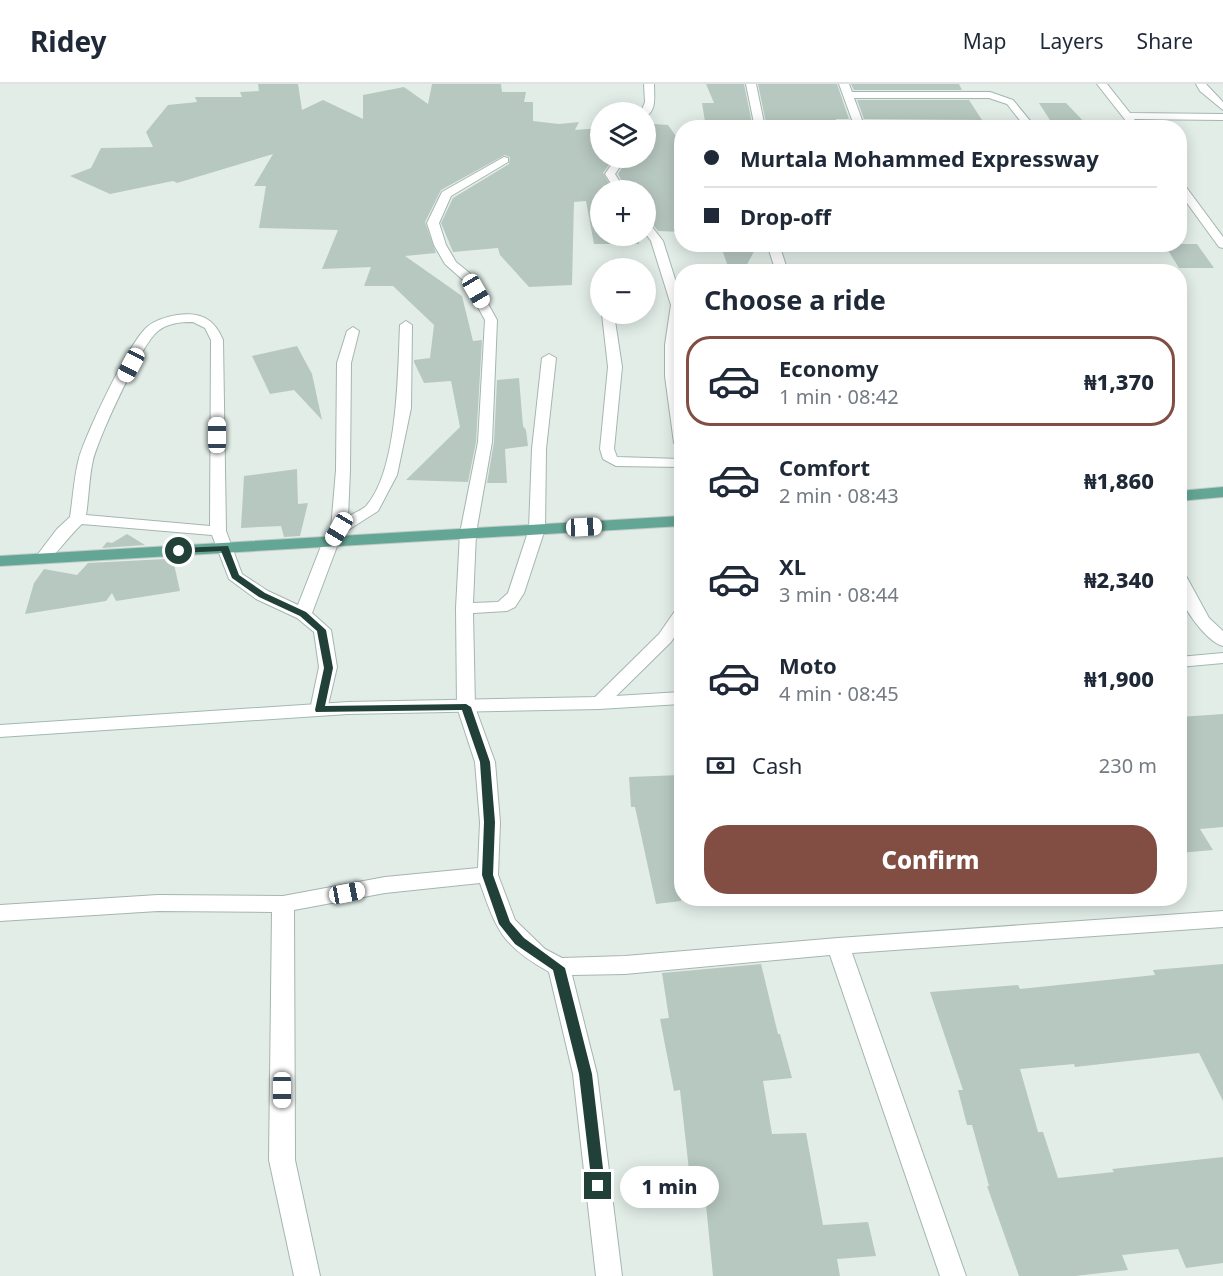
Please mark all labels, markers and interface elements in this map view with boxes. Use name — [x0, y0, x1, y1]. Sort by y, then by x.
text: Ridey — [30, 22, 107, 60]
text: Map — [963, 27, 1007, 55]
text: Layers — [1040, 27, 1104, 55]
text: Share — [1137, 27, 1193, 55]
map controls — [590, 102, 656, 324]
button: layers — [590, 102, 656, 168]
text: Murtala Mohammed Expressway — [740, 143, 1099, 173]
button: + — [590, 180, 656, 246]
text: Drop-off — [740, 201, 831, 231]
button: − — [590, 258, 656, 324]
car — [459, 271, 493, 311]
text: Choose a ride — [704, 281, 886, 318]
car — [115, 345, 147, 385]
text: Economy — [779, 353, 878, 383]
icon: car — [707, 354, 761, 408]
text: ₦1,370 — [1084, 366, 1154, 396]
text: 1 min · 08:42 — [779, 383, 899, 410]
car — [208, 417, 226, 453]
text: Comfort — [779, 452, 870, 482]
icon: car — [707, 453, 761, 507]
text: ₦1,860 — [1084, 465, 1154, 495]
text: 2 min · 08:43 — [779, 482, 899, 509]
car — [322, 509, 356, 549]
car — [566, 517, 602, 537]
route start — [165, 537, 192, 564]
text: XL — [779, 551, 806, 581]
icon: car — [707, 552, 761, 606]
text: ₦2,340 — [1084, 564, 1154, 594]
text: 3 min · 08:44 — [779, 581, 899, 608]
text: Moto — [779, 650, 837, 680]
icon: car — [707, 651, 761, 705]
text: ₦1,900 — [1084, 663, 1154, 693]
text: 4 min · 08:45 — [779, 680, 899, 707]
icon: cash — [704, 749, 737, 782]
text: Cash — [752, 750, 802, 780]
text: 230 m — [1099, 752, 1157, 779]
button: Confirm — [704, 825, 1157, 894]
car — [328, 881, 366, 905]
car — [273, 1072, 291, 1108]
callout: 1 min — [619, 1165, 718, 1207]
route end — [584, 1172, 611, 1199]
text: 1 min — [642, 1173, 697, 1200]

